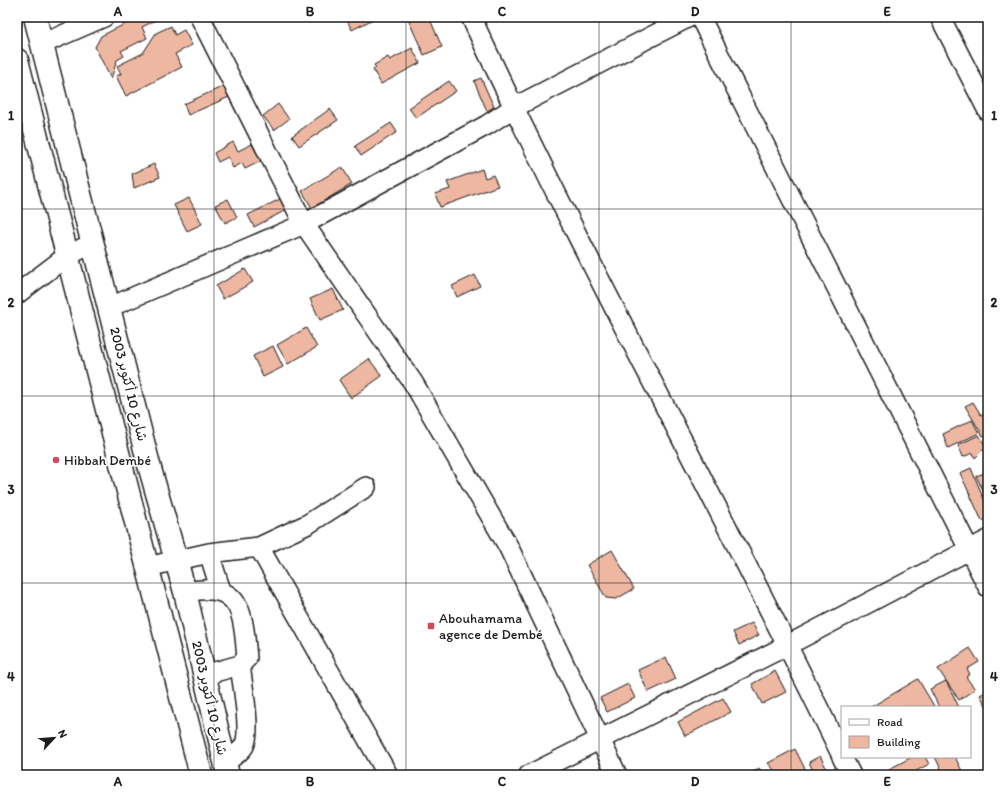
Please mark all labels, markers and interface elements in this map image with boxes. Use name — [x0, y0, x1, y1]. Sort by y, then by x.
text: A — [113, 4, 123, 19]
text: B — [306, 4, 315, 19]
text: C — [498, 4, 507, 19]
text: D — [691, 4, 700, 19]
text: E — [883, 4, 891, 19]
text: 1 — [8, 108, 14, 123]
text: 1 — [991, 108, 997, 123]
text: 2 — [8, 295, 15, 310]
text: 2 — [991, 295, 998, 310]
street label: شارع 10 أكتوبر 2003 — [105, 325, 151, 443]
place label: Hibbah Dembé — [64, 452, 151, 469]
marker: Hibbah Dembé — [51, 455, 61, 465]
text: 3 — [7, 482, 15, 497]
text: 3 — [990, 482, 998, 497]
place label: Abouhamama agence de Dembé — [439, 610, 543, 643]
marker: Abouhamama agence de Dembé — [426, 621, 436, 631]
street label: شارع 10 أكتوبر 2003 — [187, 639, 231, 757]
text: 4 — [7, 669, 15, 684]
text: 4 — [990, 669, 998, 684]
legend — [841, 706, 971, 758]
text: Road — [877, 715, 903, 729]
north arrow — [34, 718, 74, 758]
text: N — [55, 728, 70, 740]
text: Building — [877, 735, 921, 749]
text: A — [113, 774, 123, 789]
text: B — [306, 774, 315, 789]
text: C — [498, 774, 507, 789]
text: D — [691, 774, 700, 789]
text: E — [883, 774, 891, 789]

